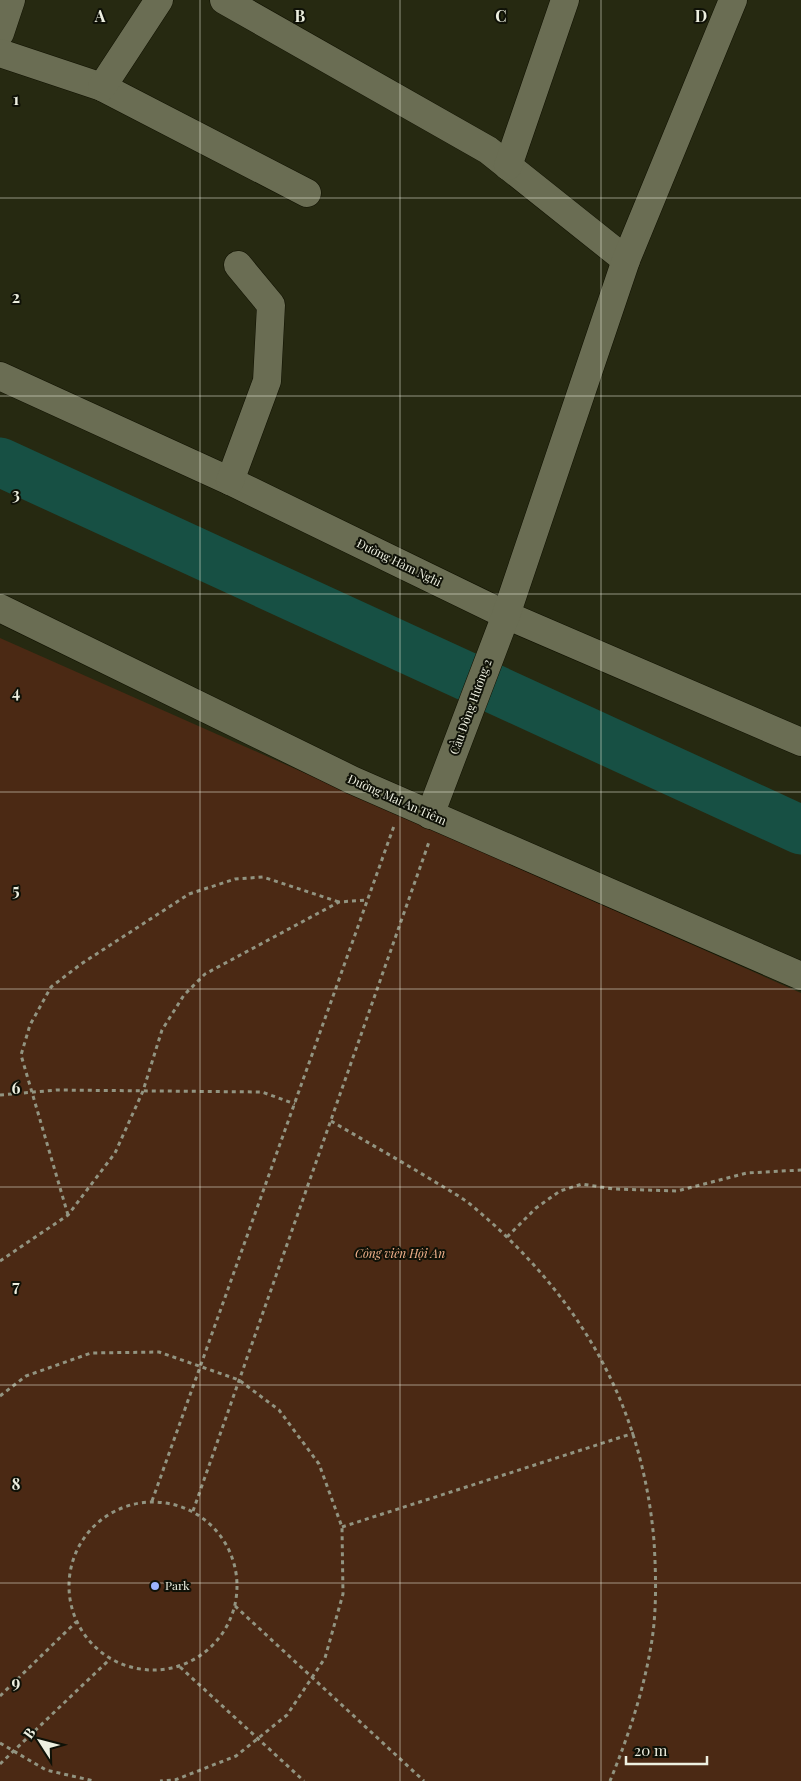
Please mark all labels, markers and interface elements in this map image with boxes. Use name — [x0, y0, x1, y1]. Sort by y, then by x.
text: A — [94, 5, 106, 26]
text: B — [295, 5, 306, 26]
text: C — [495, 5, 507, 26]
text: D — [695, 5, 707, 26]
text: 1 — [13, 88, 19, 109]
text: 2 — [12, 286, 20, 307]
text: 3 — [12, 483, 20, 504]
street label: Đường Hàm Nghi — [354, 535, 445, 590]
street label: Cầu Đông Hương 2 — [445, 657, 495, 757]
text: 4 — [12, 681, 20, 702]
street label: Đường Mai An Tiêm — [346, 770, 449, 828]
text: 5 — [12, 879, 20, 900]
text: 6 — [12, 1077, 21, 1098]
park label: Công viên Hội An — [355, 1245, 445, 1261]
text: 7 — [12, 1275, 20, 1296]
text: 8 — [12, 1473, 21, 1494]
place label: Park — [165, 1577, 190, 1593]
marker: Park — [149, 1580, 161, 1592]
text: 9 — [12, 1671, 21, 1692]
north arrow — [15, 1716, 65, 1766]
text: B — [19, 1724, 40, 1742]
scale bar — [626, 1734, 707, 1766]
text: 20 m — [634, 1740, 668, 1760]

